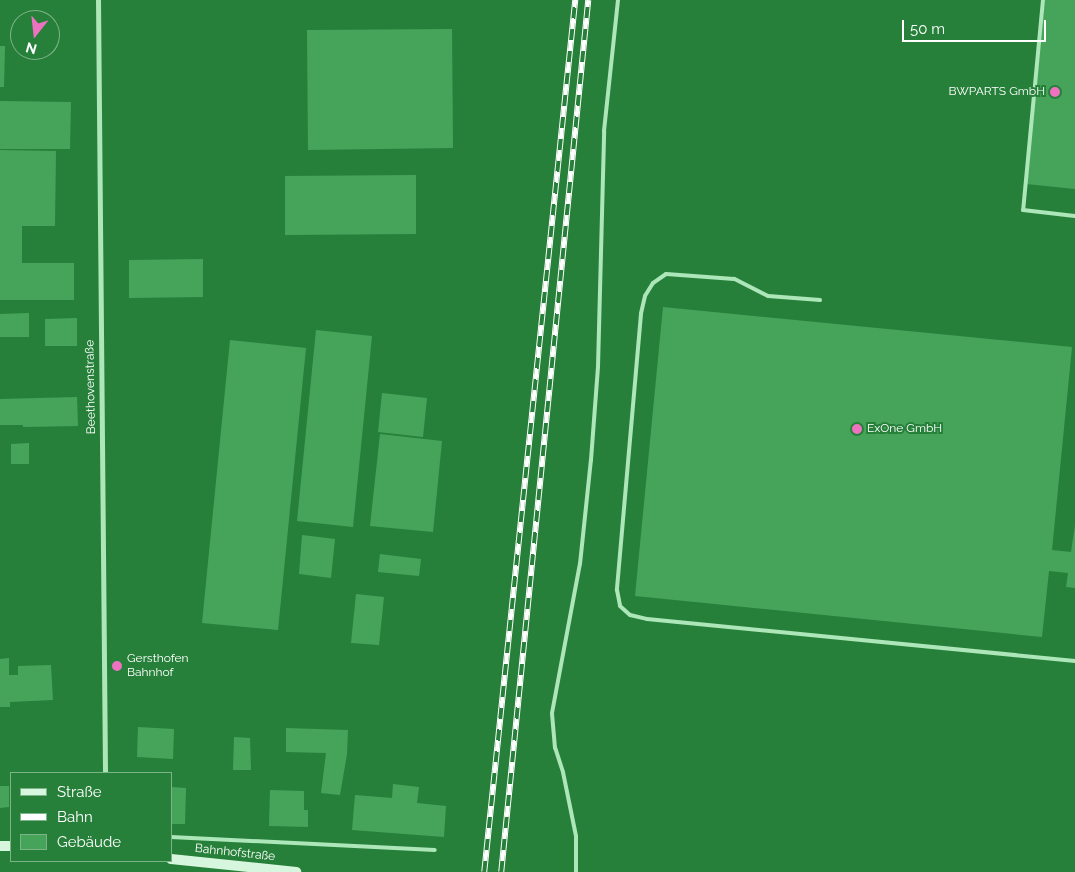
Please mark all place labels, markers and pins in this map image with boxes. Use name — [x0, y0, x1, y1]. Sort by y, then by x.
place label: BWPARTS GmbH — [949, 85, 1045, 99]
marker: BWPARTS GmbH — [1049, 86, 1061, 98]
place label: ExOne GmbH — [867, 422, 942, 436]
marker: ExOne GmbH — [851, 423, 863, 435]
place label: Gersthofen Bahnhof — [127, 652, 189, 680]
marker: Gersthofen Bahnhof — [111, 660, 123, 672]

